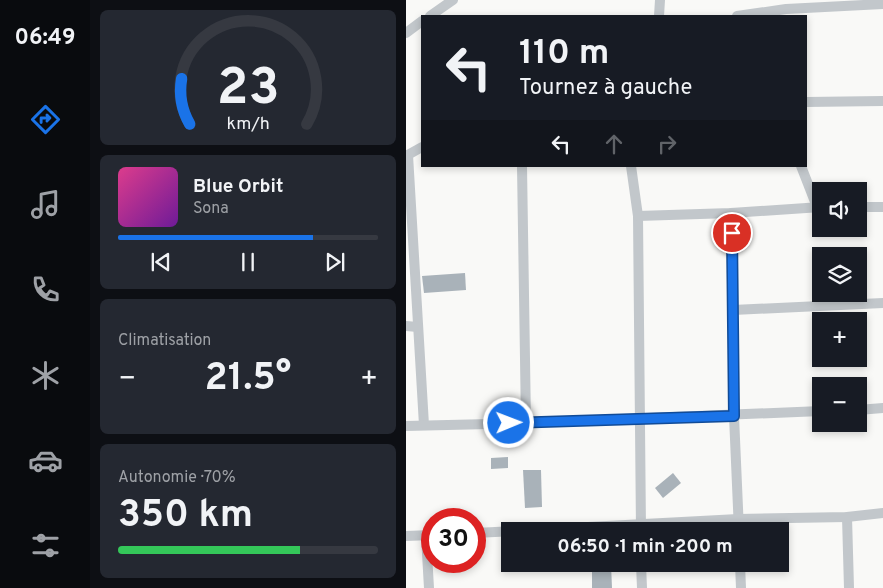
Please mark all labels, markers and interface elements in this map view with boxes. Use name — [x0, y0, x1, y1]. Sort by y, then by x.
text: 06:49 — [14, 25, 76, 52]
text: 110 m — [519, 32, 609, 76]
icon: left — [436, 35, 501, 100]
text: 23 — [217, 57, 279, 123]
text: Tournez à gauche — [519, 75, 692, 102]
icon: directions — [28, 102, 63, 137]
text: km/h — [226, 113, 270, 136]
icon: left — [547, 130, 575, 158]
icon: ahead — [600, 130, 628, 158]
icon: right — [653, 130, 681, 158]
text: Blue Orbit — [193, 175, 283, 199]
map controls — [812, 182, 867, 432]
button: sound — [812, 182, 867, 237]
icon: music — [28, 187, 63, 222]
text: Sona — [193, 199, 229, 219]
pin — [711, 212, 753, 254]
icon: arrive — [718, 219, 746, 247]
button: layers — [812, 247, 867, 302]
icon: previous — [147, 248, 175, 276]
icon: pause — [234, 248, 262, 276]
icon: next — [321, 248, 349, 276]
icon: phone — [28, 272, 63, 307]
button: + — [812, 312, 867, 367]
text: Climatisation — [118, 331, 211, 351]
text: 21.5° — [205, 355, 291, 404]
icon: climate — [28, 358, 63, 393]
text: − — [118, 362, 136, 398]
text: + — [360, 362, 378, 398]
button: − — [812, 377, 867, 432]
position arrow — [482, 396, 534, 448]
icon: car — [28, 443, 63, 478]
text: Autonomie · 70% — [118, 468, 236, 488]
text: 350 km — [118, 492, 253, 541]
speed limit sign: 30 — [421, 508, 486, 573]
icon: filters — [28, 528, 63, 563]
text: 06:50 · 1 min · 200 m — [557, 535, 733, 559]

